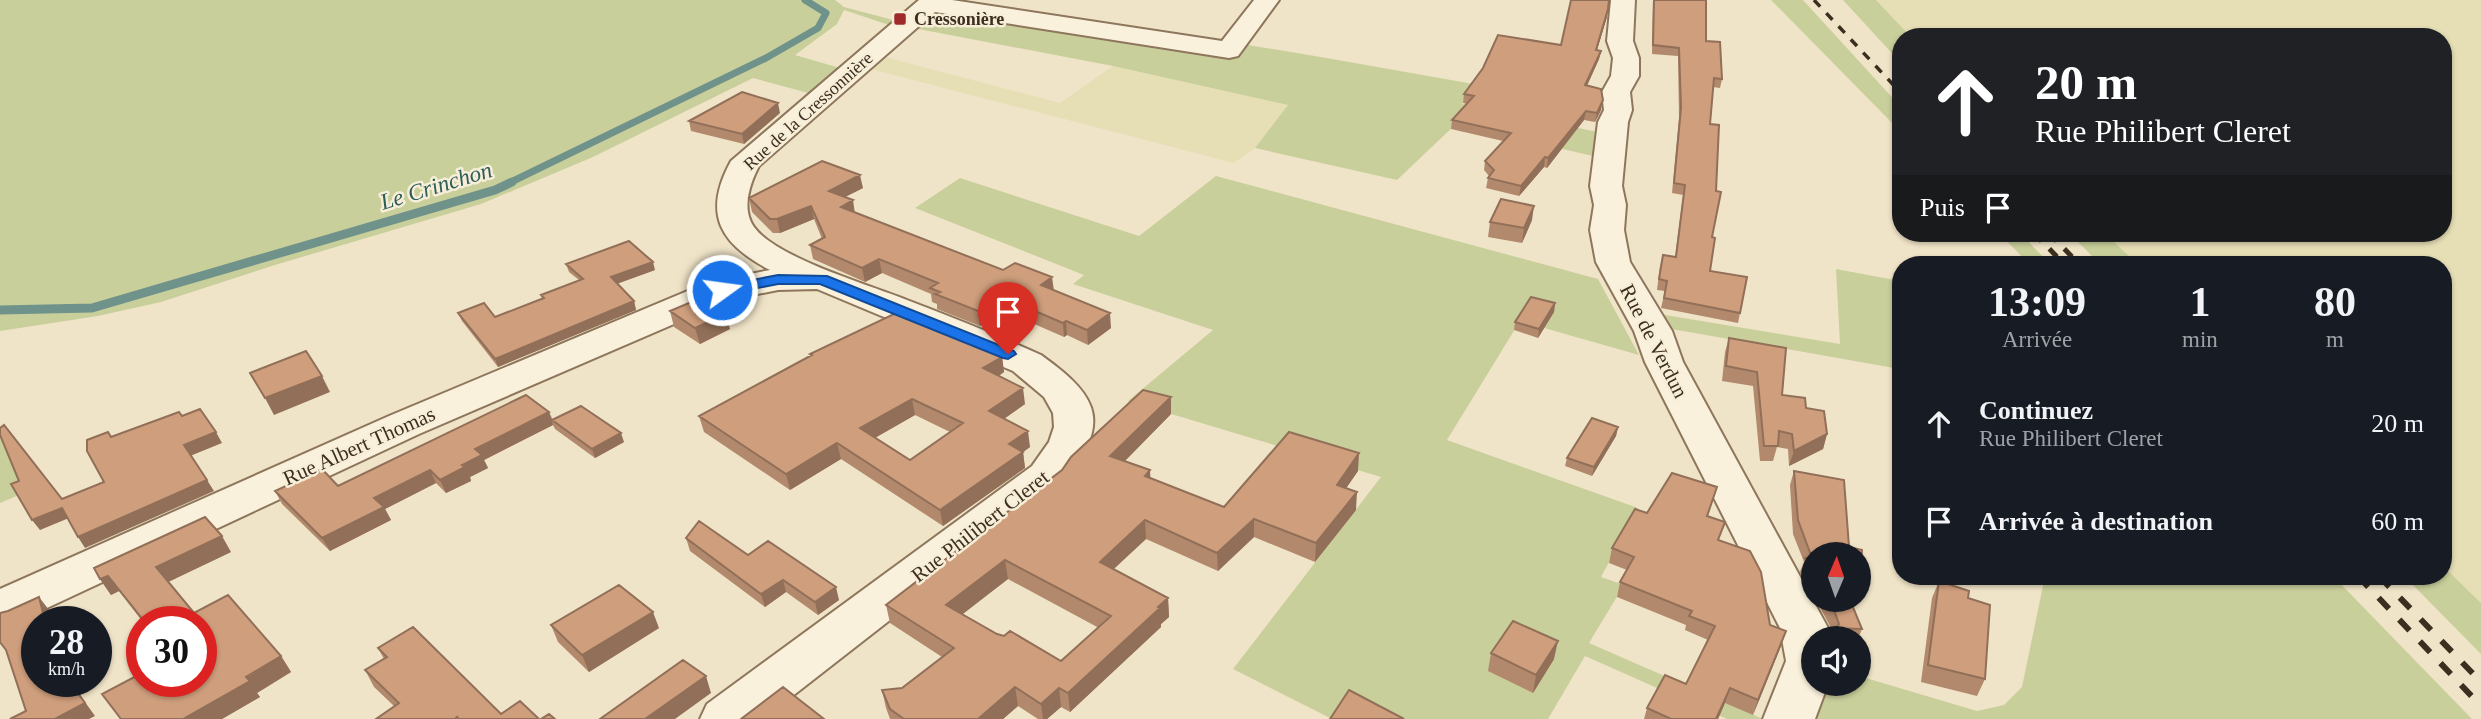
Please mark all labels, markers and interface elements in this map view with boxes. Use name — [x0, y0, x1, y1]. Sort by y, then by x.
place label: Cressonière — [914, 9, 1004, 29]
marker: Cressonière — [892, 11, 908, 27]
street label: Rue de la Cressonnière — [739, 48, 877, 174]
text: 20 m — [2035, 55, 2137, 110]
icon: ahead — [1920, 56, 2011, 147]
text: Rue Philibert Cleret — [2035, 113, 2291, 149]
water label: Le Crinchon — [376, 157, 495, 215]
icon: arrive — [1979, 189, 2017, 227]
text: Puis — [1920, 193, 1965, 222]
position arrow — [685, 253, 759, 327]
text: 13:09 — [1988, 279, 2086, 325]
text: 1 — [2189, 279, 2210, 325]
text: 80 — [2314, 279, 2356, 325]
street label: Rue de Verdun — [1615, 280, 1693, 402]
pin — [978, 282, 1038, 354]
icon: arrive — [989, 293, 1027, 331]
text: Arrivée — [2002, 327, 2072, 352]
text: min — [2182, 327, 2218, 352]
text: m — [2326, 327, 2344, 352]
text: Continuez — [1979, 396, 2093, 425]
street label: Rue Albert Thomas — [279, 402, 439, 490]
icon: ahead — [1920, 405, 1958, 443]
text: 20 m — [2371, 409, 2424, 438]
text: Rue Philibert Cleret — [1979, 426, 2163, 451]
street label: Rue Philibert Cleret — [906, 465, 1054, 587]
icon: arrive — [1920, 503, 1958, 541]
text: Arrivée à destination — [1979, 507, 2213, 536]
text: 60 m — [2371, 507, 2424, 536]
north arrow — [1801, 542, 1871, 612]
map controls — [1801, 542, 1871, 696]
speed limit sign: 30 — [126, 606, 217, 697]
text: 28 — [49, 623, 84, 662]
button: sound — [1801, 626, 1871, 696]
text: km/h — [48, 659, 85, 679]

